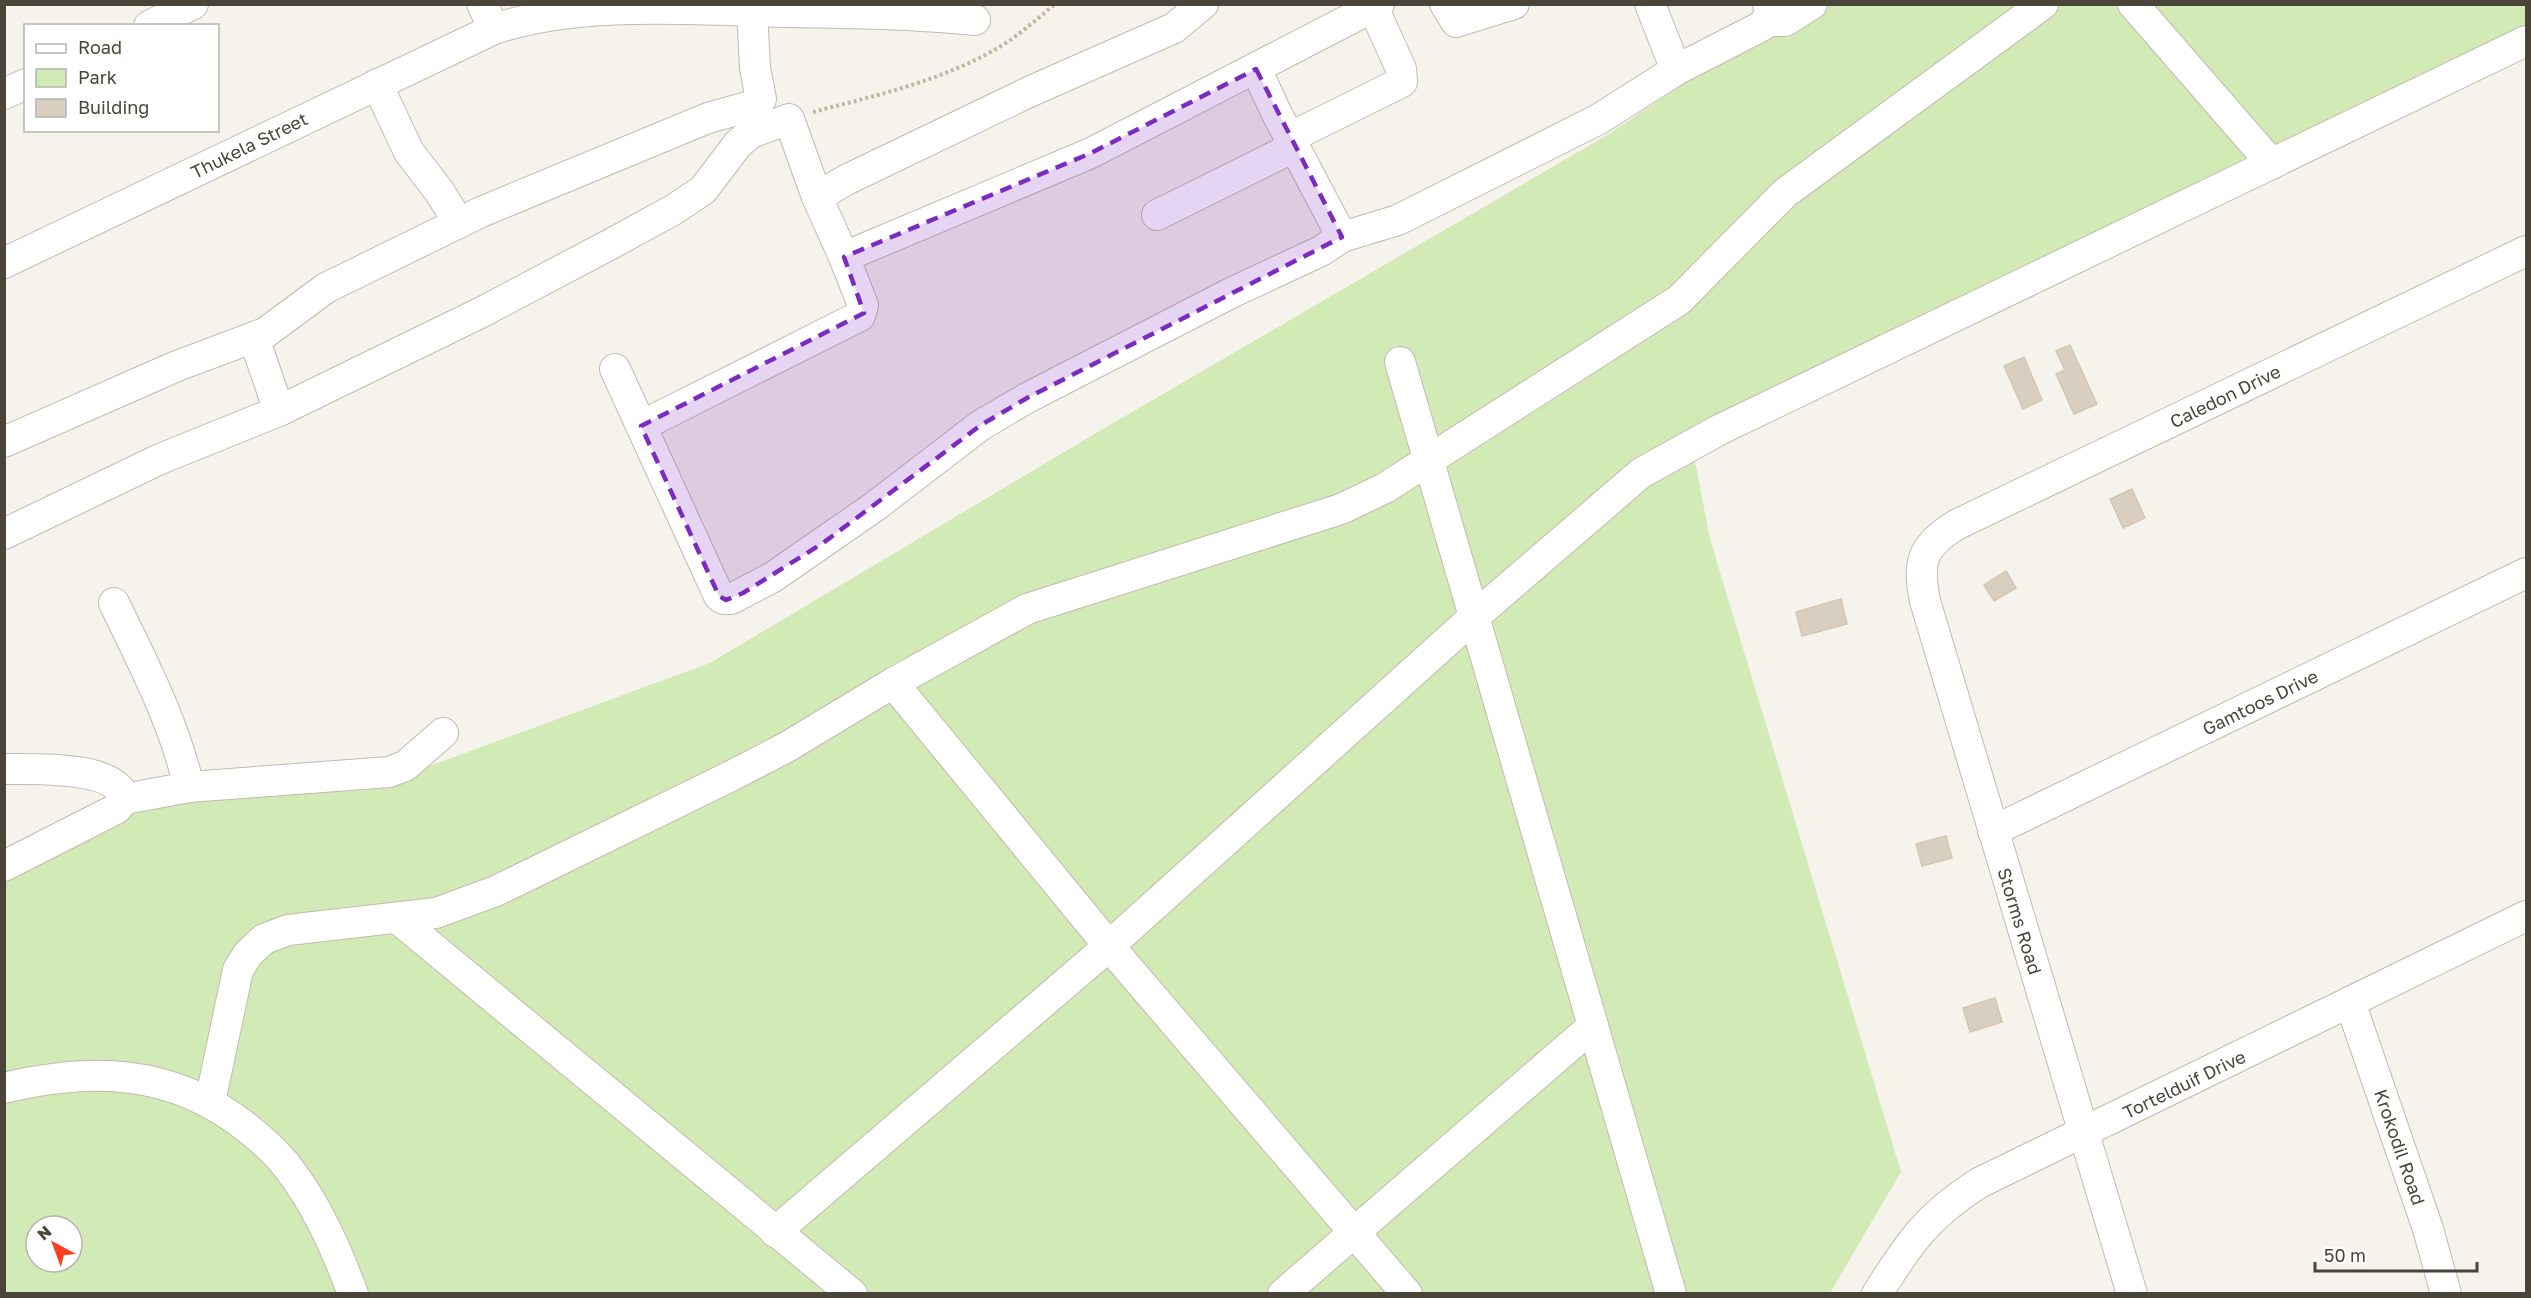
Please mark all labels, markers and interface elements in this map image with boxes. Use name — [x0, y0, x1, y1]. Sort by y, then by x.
legend — [24, 24, 219, 132]
text: Road — [78, 36, 122, 58]
text: Park — [78, 66, 117, 88]
text: Building — [78, 96, 149, 118]
street label: Thukela Street — [187, 107, 311, 183]
street label: Caledon Drive — [2166, 360, 2284, 432]
street label: Gamtoos Drive — [2199, 664, 2321, 740]
street label: Storms Road — [1993, 865, 2047, 977]
street label: Tortelduif Drive — [2119, 1045, 2249, 1123]
street label: Krokodil Road — [2370, 1086, 2430, 1208]
north arrow — [24, 1214, 84, 1274]
text: N — [33, 1221, 55, 1244]
scale bar — [2315, 1235, 2477, 1273]
text: 50 m — [2324, 1244, 2366, 1266]

